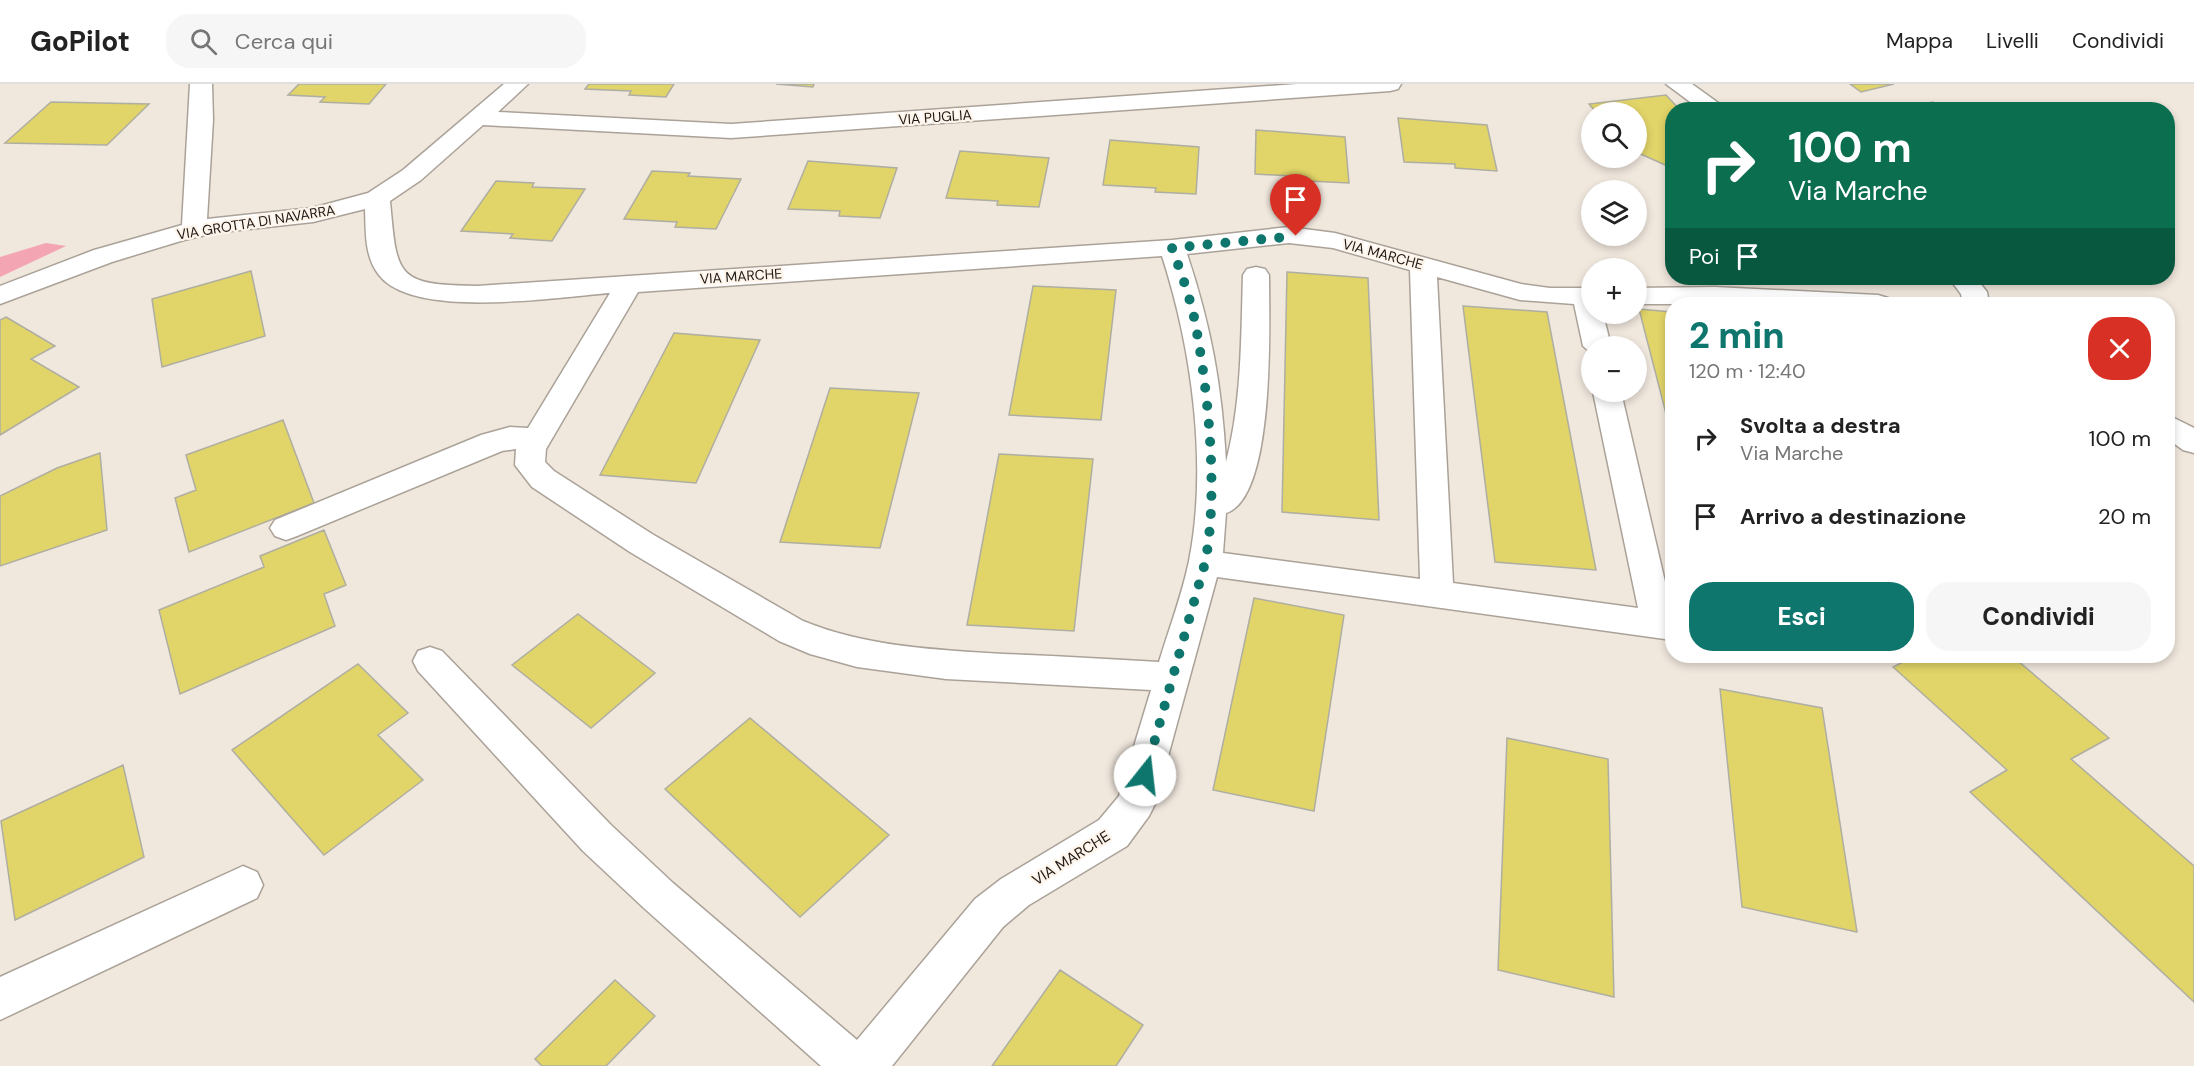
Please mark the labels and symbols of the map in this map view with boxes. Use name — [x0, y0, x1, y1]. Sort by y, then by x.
street label: VIA PUGLIA — [898, 105, 972, 129]
pin — [1270, 174, 1321, 236]
street label: VIA GROTTA DI NAVARRA — [176, 201, 336, 243]
street label: VIA MARCHE — [1341, 235, 1425, 273]
street label: VIA MARCHE — [699, 264, 783, 288]
position arrow — [1113, 743, 1177, 807]
street label: VIA MARCHE — [1028, 826, 1114, 890]

